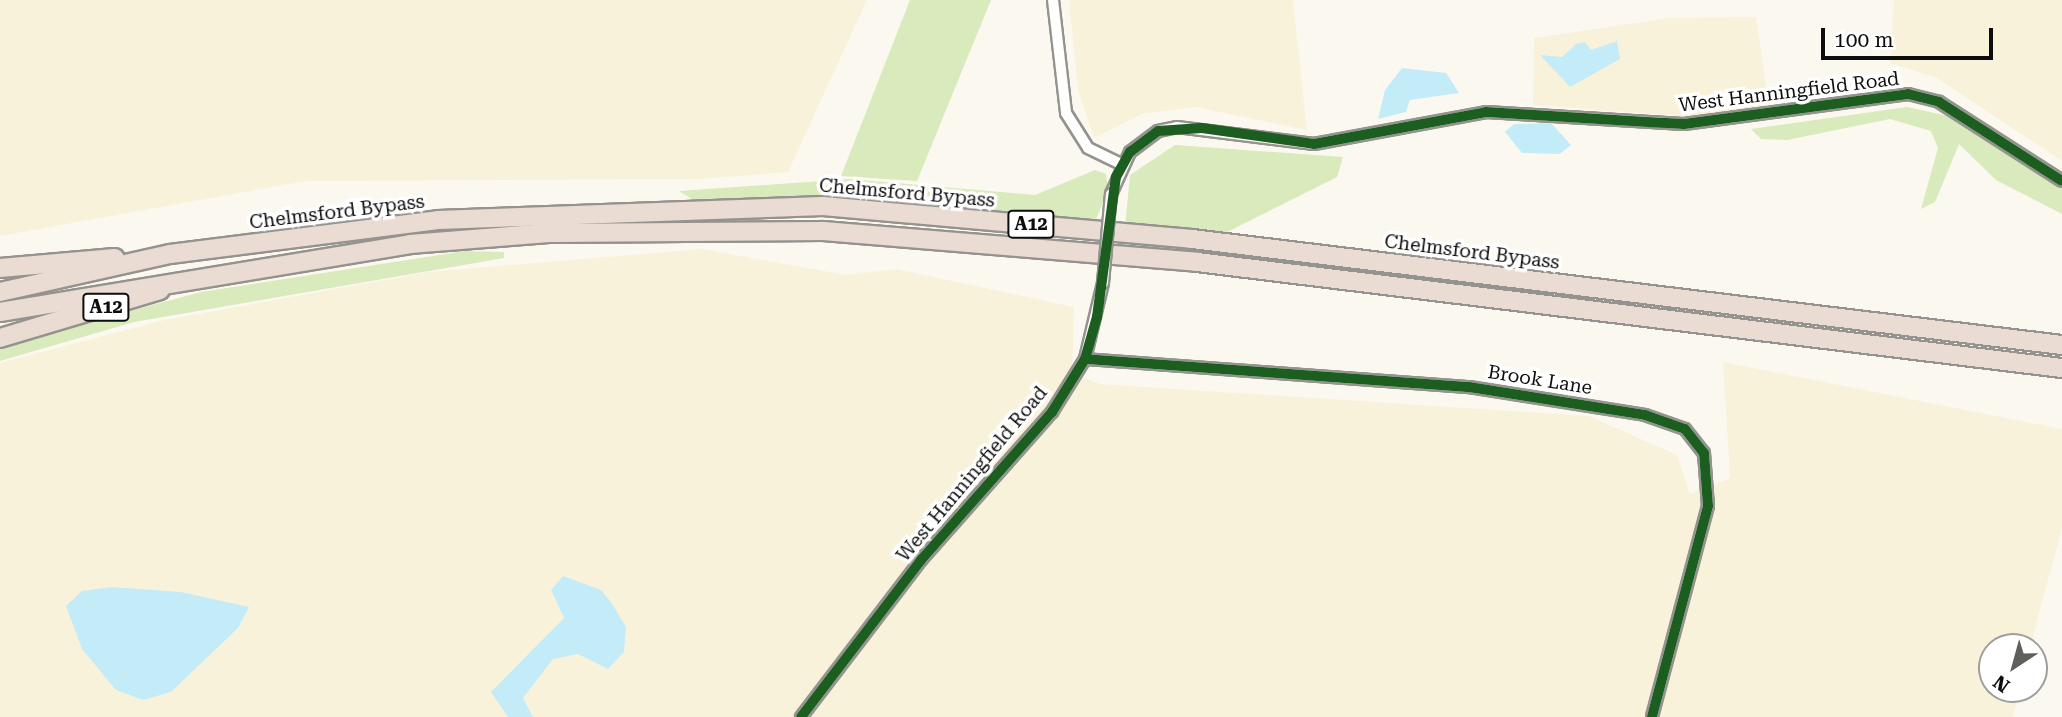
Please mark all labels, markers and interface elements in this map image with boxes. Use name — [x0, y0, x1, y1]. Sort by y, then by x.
scale bar — [1824, 14, 1996, 58]
text: 100 m — [1834, 28, 1894, 52]
street label: West Hanningfield Road — [1677, 67, 1901, 117]
street label: Chelmsford Bypass — [818, 174, 996, 212]
street label: Chelmsford Bypass — [248, 190, 426, 234]
road number: A12 — [1006, 210, 1056, 238]
street label: Chelmsford Bypass — [1383, 230, 1561, 274]
road number: A12 — [82, 292, 130, 321]
street label: Brook Lane — [1486, 360, 1594, 400]
street label: West Hanningfield Road — [892, 382, 1052, 566]
north arrow — [1978, 633, 2048, 703]
text: N — [1989, 670, 2014, 697]

